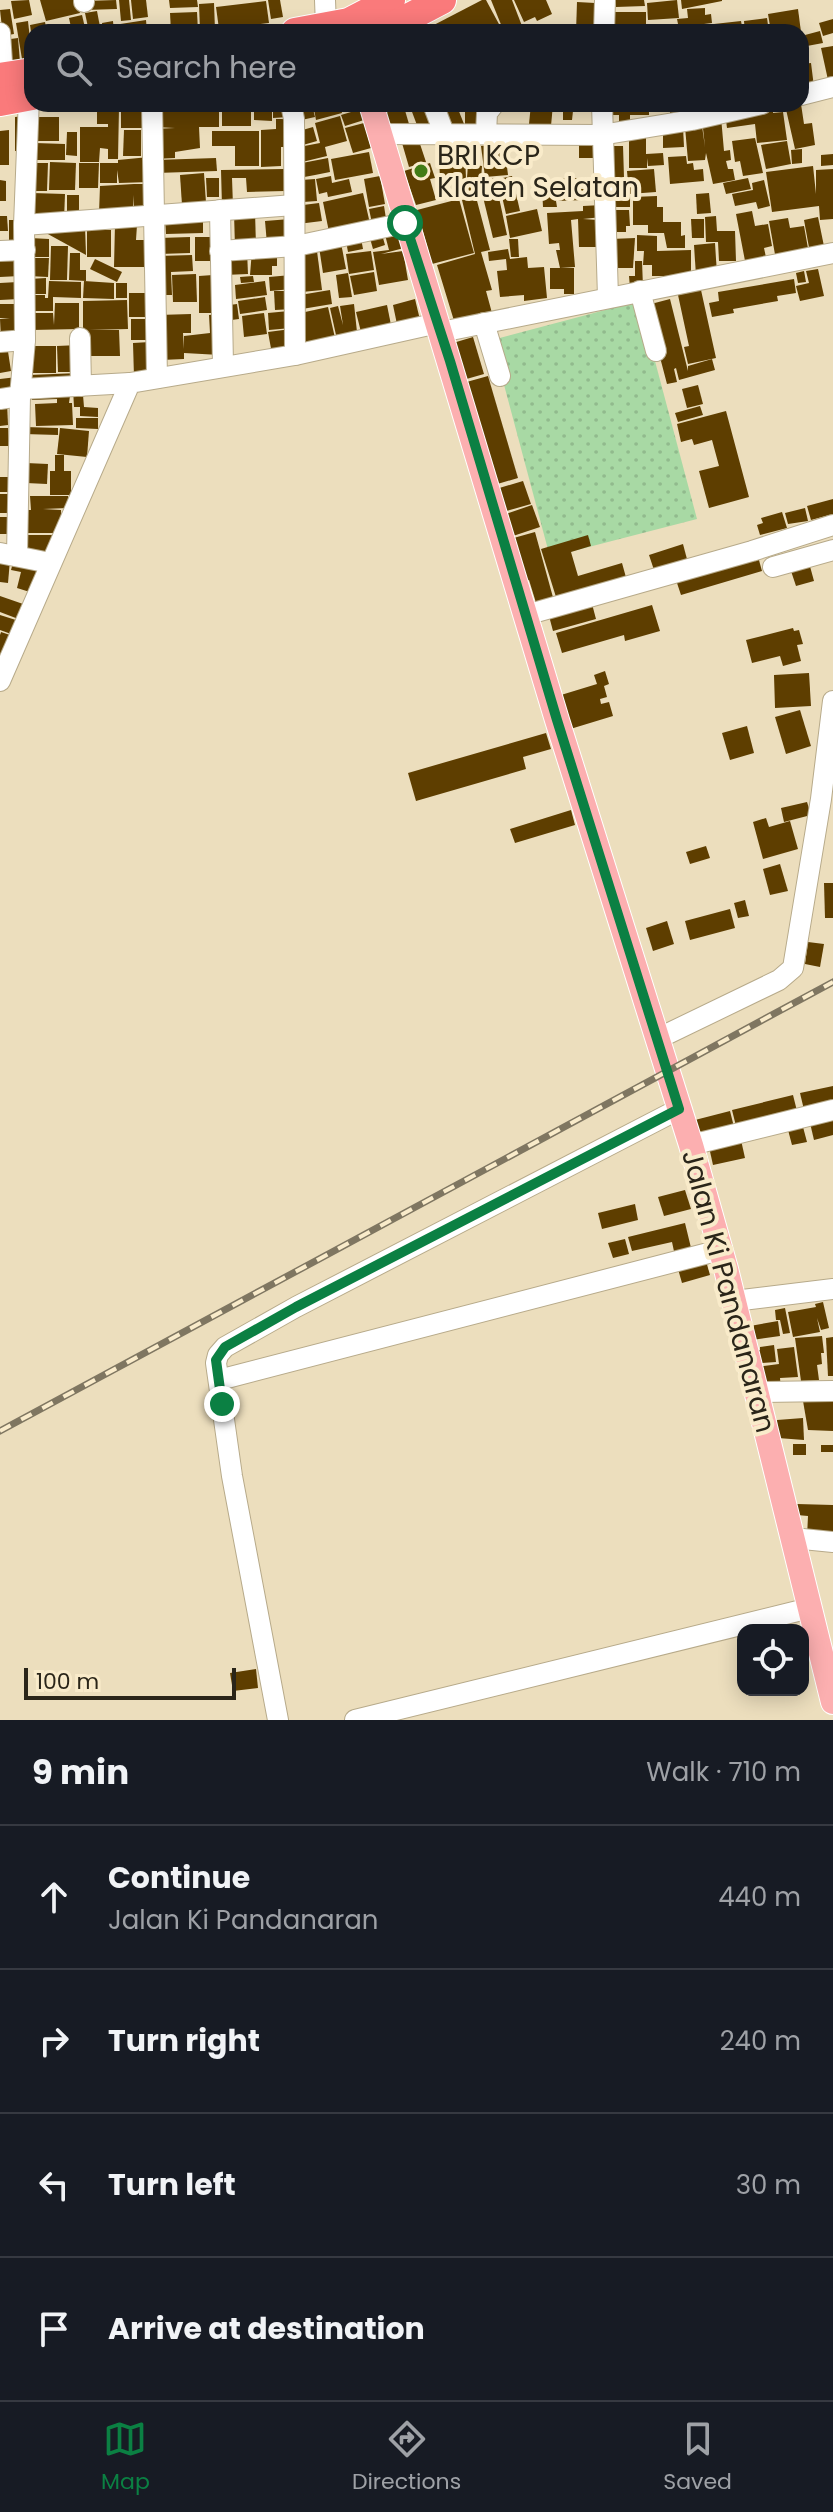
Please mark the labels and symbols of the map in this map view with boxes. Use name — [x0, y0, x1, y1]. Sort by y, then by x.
place label: BRI KCP Klaten Selatan — [437, 136, 639, 207]
marker: BRI KCP Klaten Selatan — [412, 162, 430, 180]
route start — [387, 205, 423, 241]
street label: Jalan Ki Pandanaran — [672, 1145, 785, 1437]
route end — [204, 1386, 240, 1422]
scale bar — [24, 1664, 236, 1700]

